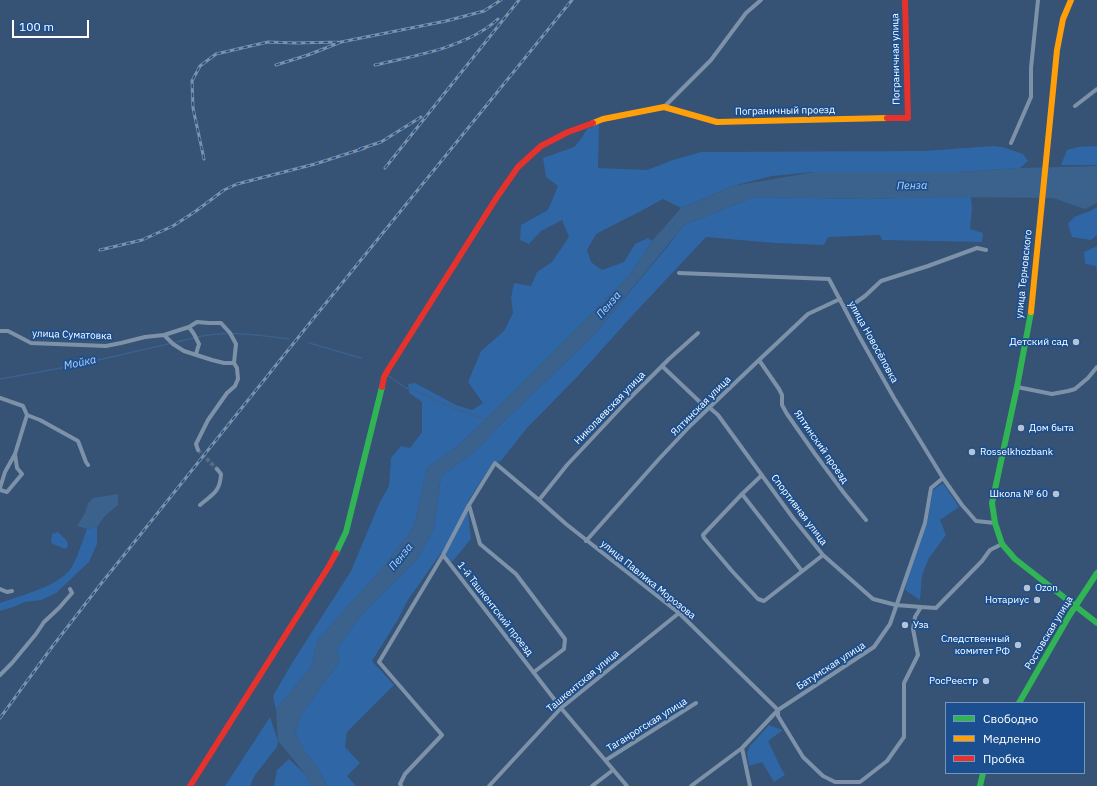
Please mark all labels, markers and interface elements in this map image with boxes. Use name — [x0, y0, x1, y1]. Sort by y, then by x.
scale bar — [14, 12, 91, 38]
street label: Пограничная улица — [889, 13, 903, 105]
text: 100 m — [19, 19, 54, 34]
street label: Пограничный проезд — [735, 104, 835, 118]
water label: Пенза — [896, 179, 928, 193]
street label: улица Терновского — [1013, 229, 1035, 319]
water label: Пенза — [594, 289, 624, 321]
street label: улица Новосёловка — [845, 299, 901, 385]
street label: улица Суматовка — [32, 328, 112, 342]
place label: Детский сад — [1010, 336, 1068, 348]
marker: Детский сад — [1071, 337, 1081, 347]
water label: Мойка — [63, 353, 97, 373]
street label: Николаевская улица — [572, 369, 648, 447]
street label: Ялтинская улица — [669, 374, 733, 438]
street label: Ялтинский проезд — [791, 408, 851, 486]
place label: Дом быта — [1029, 422, 1074, 434]
marker: Дом быта — [1016, 423, 1026, 433]
place label: Rosselkhozbank — [980, 446, 1053, 458]
marker: Rosselkhozbank — [967, 447, 977, 457]
street label: Спортивная улица — [768, 472, 830, 548]
place label: Школа № 60 — [990, 488, 1048, 500]
marker: Школа № 60 — [1051, 489, 1061, 499]
street label: улица Павлика Морозова — [598, 538, 698, 622]
water label: Пенза — [386, 541, 416, 573]
street label: 1-й Ташкентский проезд — [455, 560, 535, 658]
place label: Ozon — [1035, 582, 1058, 594]
marker: Ozon — [1022, 583, 1032, 593]
place label: Нотариус — [985, 594, 1029, 606]
street label: Ростовская улица — [1022, 594, 1076, 672]
marker: Нотариус — [1032, 595, 1042, 605]
place label: Уза — [913, 619, 929, 631]
marker: Уза — [900, 620, 910, 630]
place label: Следственный комитет РФ — [941, 633, 1010, 656]
street label: Батумская улица — [794, 639, 868, 693]
marker: Следственный комитет РФ — [1013, 640, 1023, 650]
street label: Ташкентская улица — [544, 647, 622, 715]
place label: РосРеестр — [929, 675, 978, 687]
marker: РосРеестр — [981, 676, 991, 686]
street label: Таганрогская улица — [605, 695, 689, 755]
legend — [945, 702, 1085, 774]
text: Свободно — [983, 711, 1038, 726]
text: Медленно — [983, 731, 1041, 746]
text: Пробка — [983, 751, 1025, 766]

